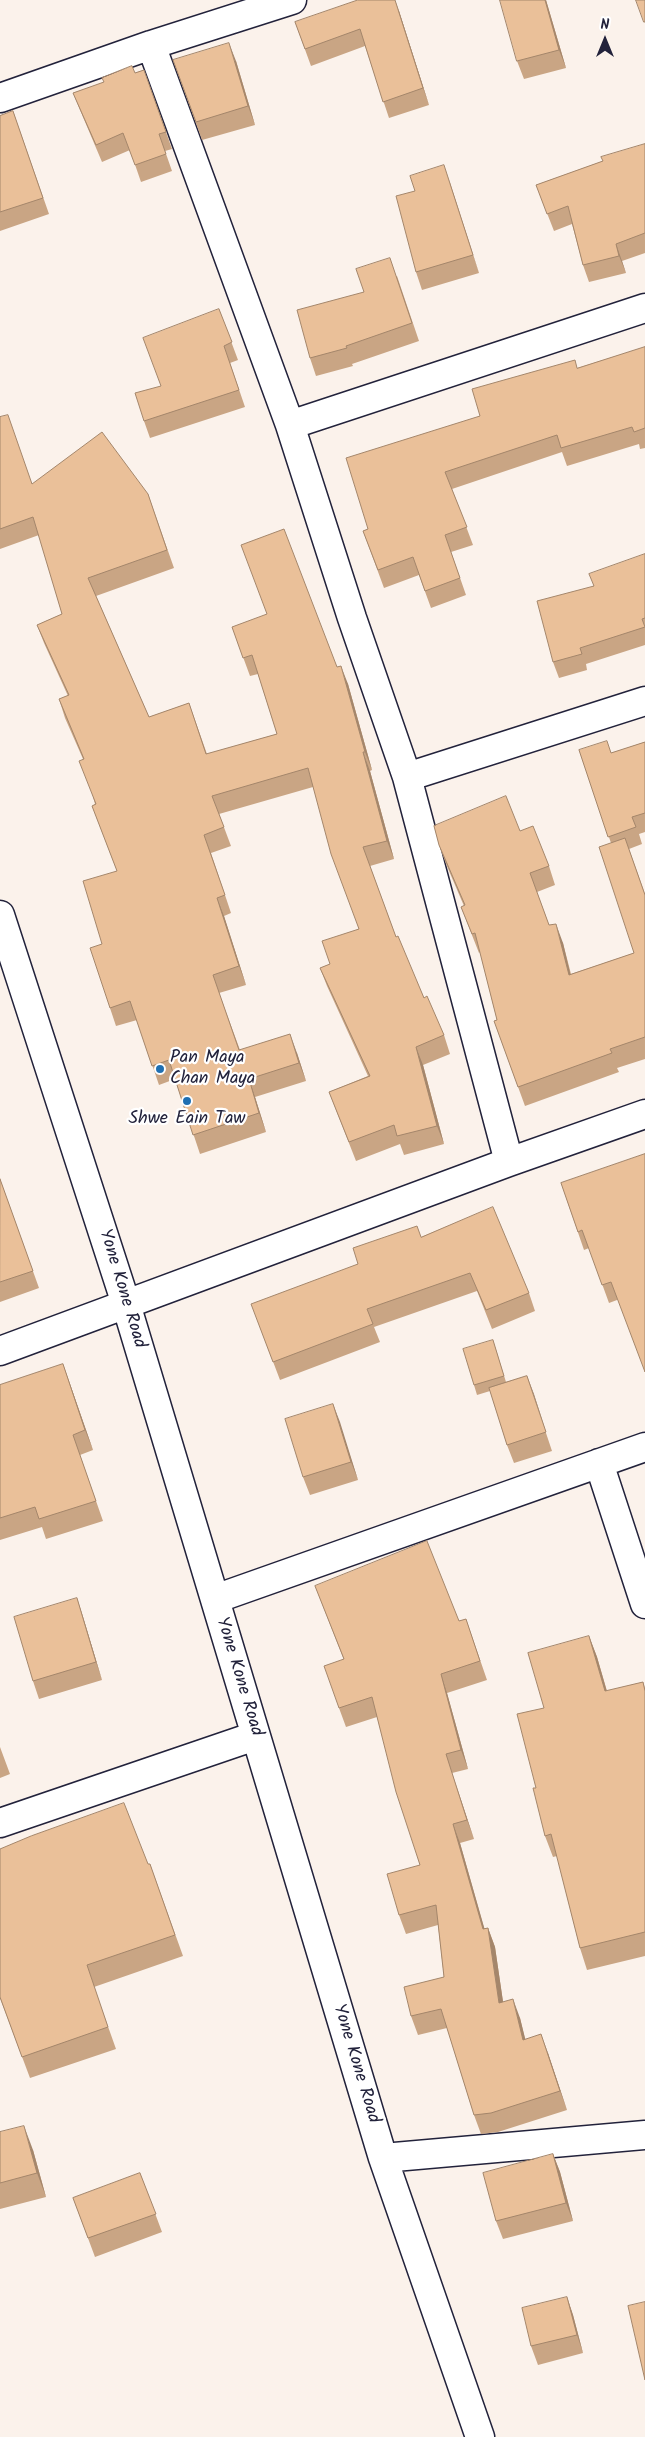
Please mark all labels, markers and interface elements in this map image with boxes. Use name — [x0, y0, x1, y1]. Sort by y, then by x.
text: N — [601, 14, 609, 36]
north arrow — [580, 15, 630, 65]
place label: Pan Maya Chan Maya — [170, 1048, 255, 1090]
marker: Pan Maya Chan Maya — [154, 1063, 166, 1075]
marker: Shwe Eain Taw — [181, 1095, 193, 1107]
place label: Shwe Eain Taw — [129, 1109, 245, 1131]
street label: Yone Kone Road — [93, 1227, 149, 1351]
street label: Yone Kone Road — [210, 1615, 266, 1739]
street label: Yone Kone Road — [327, 2002, 383, 2126]

